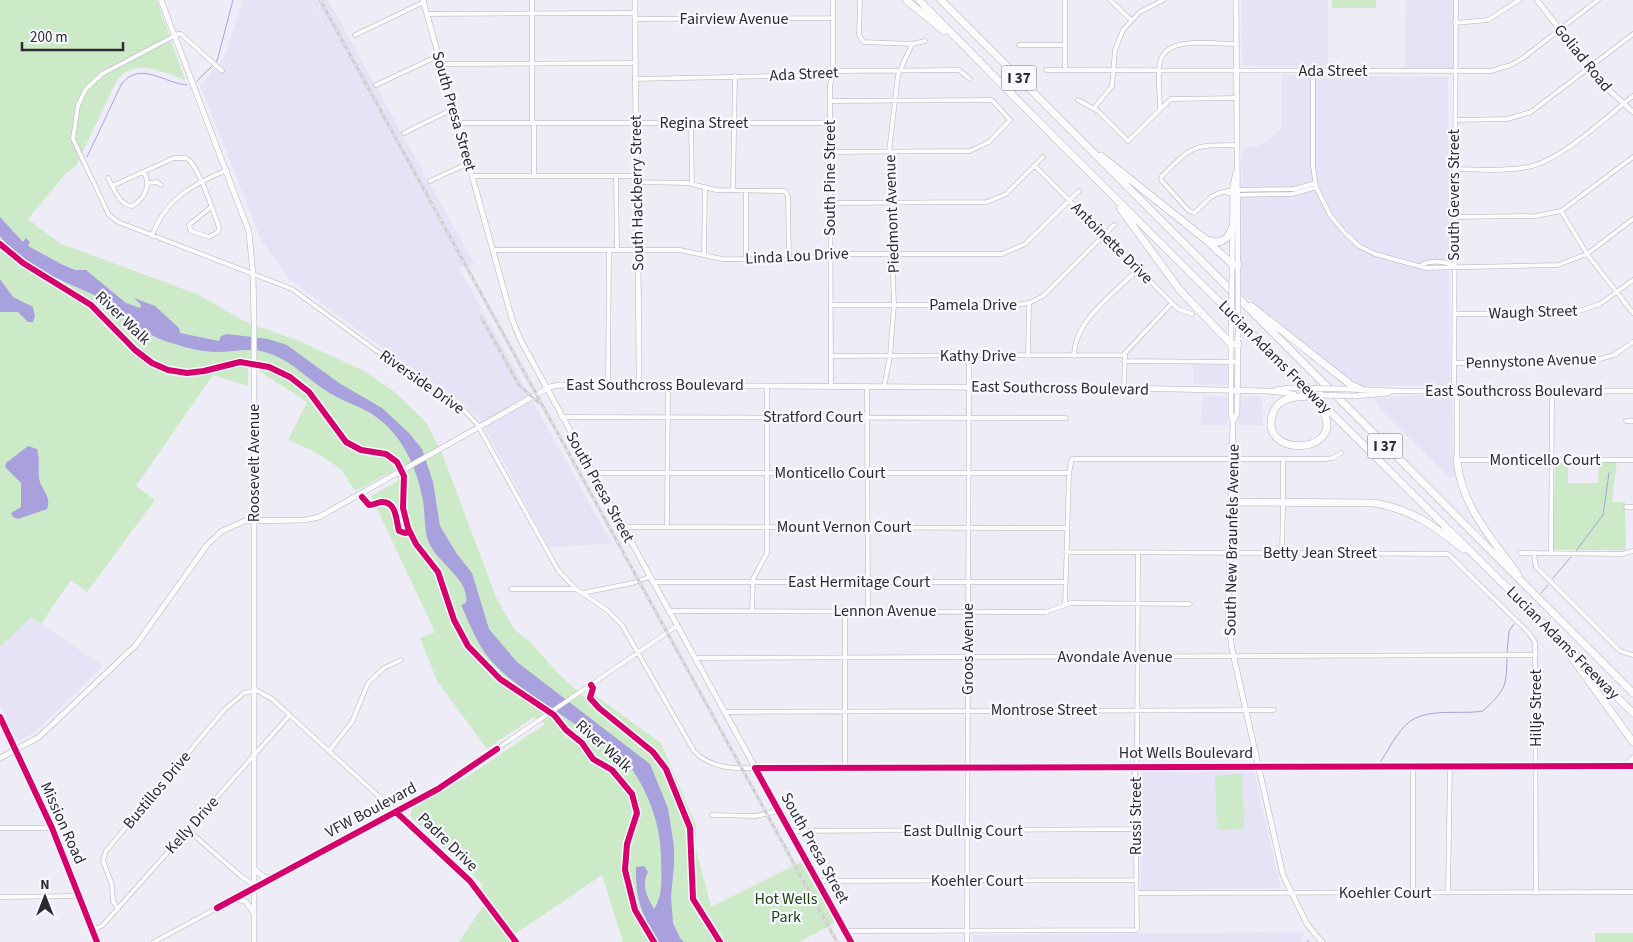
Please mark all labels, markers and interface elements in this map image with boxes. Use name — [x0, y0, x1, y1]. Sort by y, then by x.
street label: Fairview Avenue — [680, 8, 788, 30]
scale bar — [22, 20, 124, 52]
street label: Goliad Road — [1549, 20, 1617, 96]
text: 200 m — [30, 27, 68, 48]
street label: South Presa Street — [426, 49, 482, 174]
street label: Ada Street — [1299, 60, 1368, 82]
street label: Ada Street — [769, 61, 840, 87]
road number: I 37 — [1002, 66, 1036, 90]
street label: Regina Street — [660, 112, 749, 134]
street label: South Hackberry Street — [625, 114, 649, 271]
street label: South Pine Street — [819, 119, 841, 236]
street label: South Gevers Street — [1443, 128, 1465, 261]
street label: Piedmont Avenue — [879, 154, 905, 274]
street label: Antoinette Drive — [1066, 197, 1158, 289]
street label: Linda Lou Drive — [745, 242, 849, 270]
street label: River Walk — [90, 286, 156, 350]
street label: Pamela Drive — [929, 294, 1017, 316]
street label: Lucian Adams Freeway — [1213, 295, 1337, 419]
street label: Waugh Street — [1488, 299, 1579, 325]
street label: Riverside Drive — [375, 345, 469, 420]
street label: Kathy Drive — [940, 345, 1016, 367]
street label: Pennystone Avenue — [1465, 348, 1597, 374]
street label: East Southcross Boulevard — [566, 374, 744, 396]
street label: East Southcross Boulevard — [971, 375, 1149, 401]
street label: East Southcross Boulevard — [1425, 380, 1603, 402]
street label: Roosevelt Avenue — [243, 404, 265, 522]
street label: Stratford Court — [763, 406, 864, 428]
street label: South Presa Street — [560, 428, 640, 547]
road number: I 37 — [1368, 434, 1402, 458]
street label: South New Braunfels Avenue — [1219, 444, 1245, 636]
street label: Monticello Court — [1490, 449, 1601, 471]
street label: Monticello Court — [775, 462, 886, 484]
street label: Mount Vernon Court — [777, 516, 912, 538]
street label: Betty Jean Street — [1263, 542, 1378, 564]
street label: East Hermitage Court — [788, 571, 931, 593]
street label: Lucian Adams Freeway — [1501, 581, 1625, 705]
street label: Lennon Avenue — [834, 600, 937, 622]
street label: Groos Avenue — [957, 603, 979, 695]
street label: Avondale Avenue — [1058, 646, 1172, 668]
street label: Hillje Street — [1525, 668, 1547, 747]
street label: Montrose Street — [991, 699, 1098, 721]
street label: River Walk — [571, 715, 637, 777]
street label: Hot Wells Boulevard — [1119, 742, 1253, 764]
street label: Bustillos Drive — [118, 746, 196, 834]
street label: Russi Street — [1125, 776, 1147, 855]
street label: VFW Boulevard — [322, 777, 420, 843]
street label: Mission Road — [35, 778, 91, 868]
street label: South Presa Street — [775, 789, 855, 908]
street label: Kelly Drive — [160, 791, 224, 859]
street label: Padre Drive — [413, 808, 483, 877]
street label: East Dullnig Court — [903, 820, 1023, 842]
street label: Koehler Court — [931, 870, 1024, 892]
north arrow — [20, 872, 70, 922]
text: N — [40, 875, 50, 895]
street label: Koehler Court — [1339, 882, 1432, 904]
park label: Hot Wells Park — [755, 888, 818, 928]

